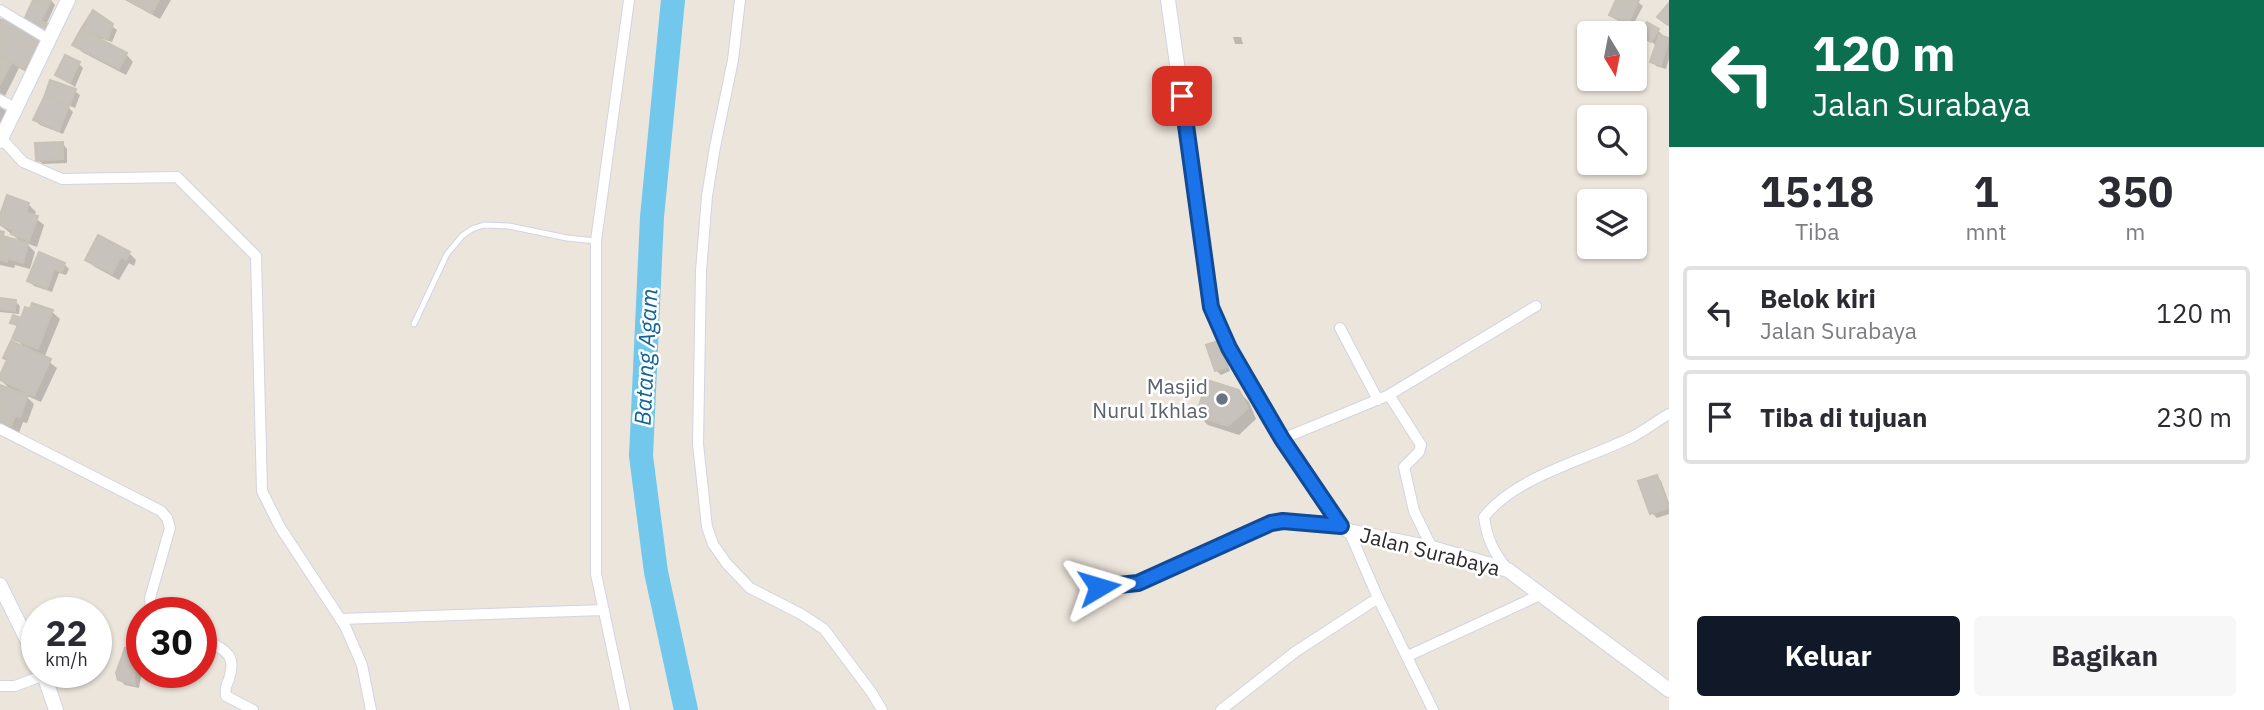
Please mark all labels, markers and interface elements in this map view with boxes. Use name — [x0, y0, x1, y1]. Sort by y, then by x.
north arrow — [1577, 21, 1647, 91]
map controls — [1577, 21, 1647, 259]
text: 120 m — [1812, 21, 1956, 84]
icon: left — [1697, 28, 1788, 119]
pin — [1152, 66, 1212, 126]
icon: arrive — [1163, 77, 1201, 115]
text: Jalan Surabaya — [1812, 83, 2031, 125]
button: search — [1577, 105, 1647, 175]
text: 15:18 — [1760, 164, 1875, 219]
text: 1 — [1973, 164, 1999, 219]
text: 350 — [2098, 164, 2173, 219]
button: layers — [1577, 189, 1647, 259]
text: Tiba — [1795, 216, 1839, 246]
text: mnt — [1965, 216, 2007, 246]
text: m — [2125, 216, 2145, 246]
text: Belok kiri — [1760, 281, 1876, 315]
water label: Batang Agam — [626, 288, 664, 426]
icon: left — [1701, 294, 1739, 332]
text: 120 m — [2156, 296, 2232, 330]
text: Jalan Surabaya — [1760, 315, 1917, 345]
place label: Masjid Nurul Ikhlas — [1092, 372, 1208, 424]
marker: Masjid Nurul Ikhlas — [1214, 391, 1230, 407]
icon: arrive — [1701, 398, 1739, 436]
text: Tiba di tujuan — [1760, 400, 1927, 434]
text: 230 m — [2156, 400, 2232, 434]
street label: Jalan Surabaya — [1357, 520, 1503, 582]
position arrow — [1062, 550, 1136, 624]
speed limit sign: 30 — [126, 597, 217, 688]
text: 22 — [45, 610, 88, 656]
button: Keluar — [1697, 616, 1960, 696]
button: Bagikan — [1974, 616, 2236, 696]
text: km/h — [45, 648, 88, 671]

